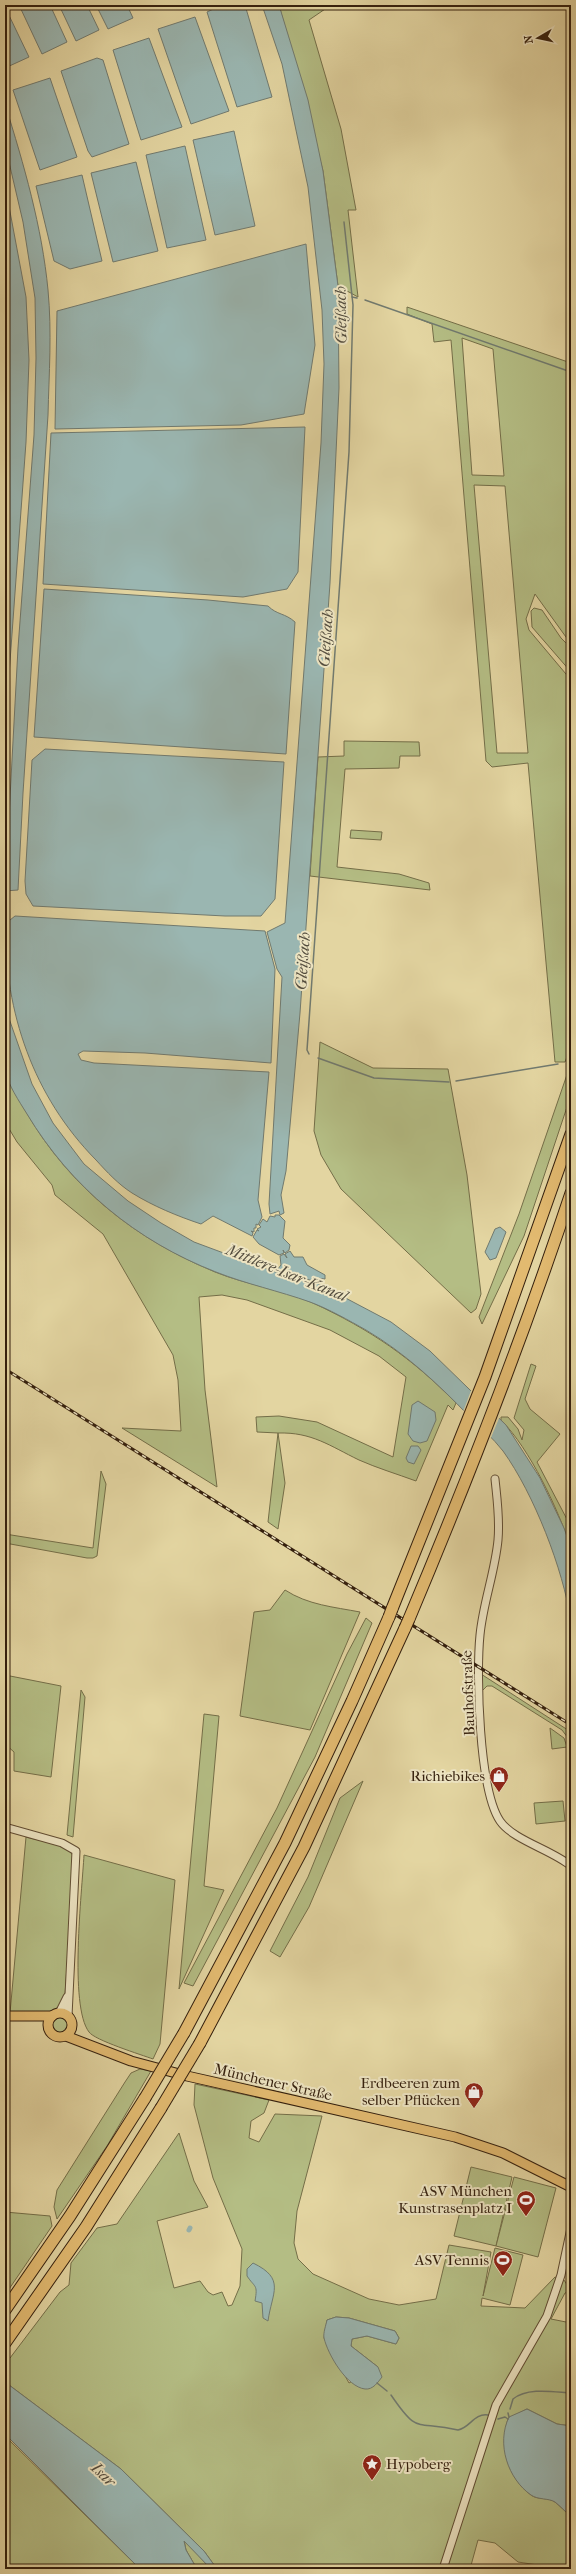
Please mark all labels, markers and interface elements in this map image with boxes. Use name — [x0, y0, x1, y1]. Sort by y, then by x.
north arrow — [518, 18, 558, 58]
text: N — [521, 34, 536, 45]
water label: Gleißach — [330, 286, 351, 344]
water label: Gleißach — [314, 609, 337, 668]
water label: Gleißach — [291, 932, 314, 991]
water label: Mittlere-Isar-Kanal — [223, 1239, 352, 1306]
street label: Bauhofstraße — [457, 1649, 478, 1736]
shop icon: Richiebikes — [488, 1765, 510, 1793]
place label: Richiebikes — [410, 1767, 485, 1785]
street label: Münchener Straße — [212, 2060, 334, 2104]
place label: Erdbeeren zum selber Pflücken — [361, 2074, 461, 2109]
shop icon: Erdbeeren zum selber Pflücken — [463, 2081, 485, 2109]
place label: ASV München Kunstrasenplatz I — [398, 2182, 512, 2217]
sports icon: ASV München Kunstrasenplatz I — [515, 2189, 537, 2217]
sports icon: ASV Tennis — [492, 2249, 514, 2277]
place label: ASV Tennis — [414, 2251, 489, 2269]
place icon: Hypoberg — [361, 2453, 383, 2481]
place label: Hypoberg — [386, 2455, 452, 2473]
water label: Isar — [87, 2458, 121, 2492]

